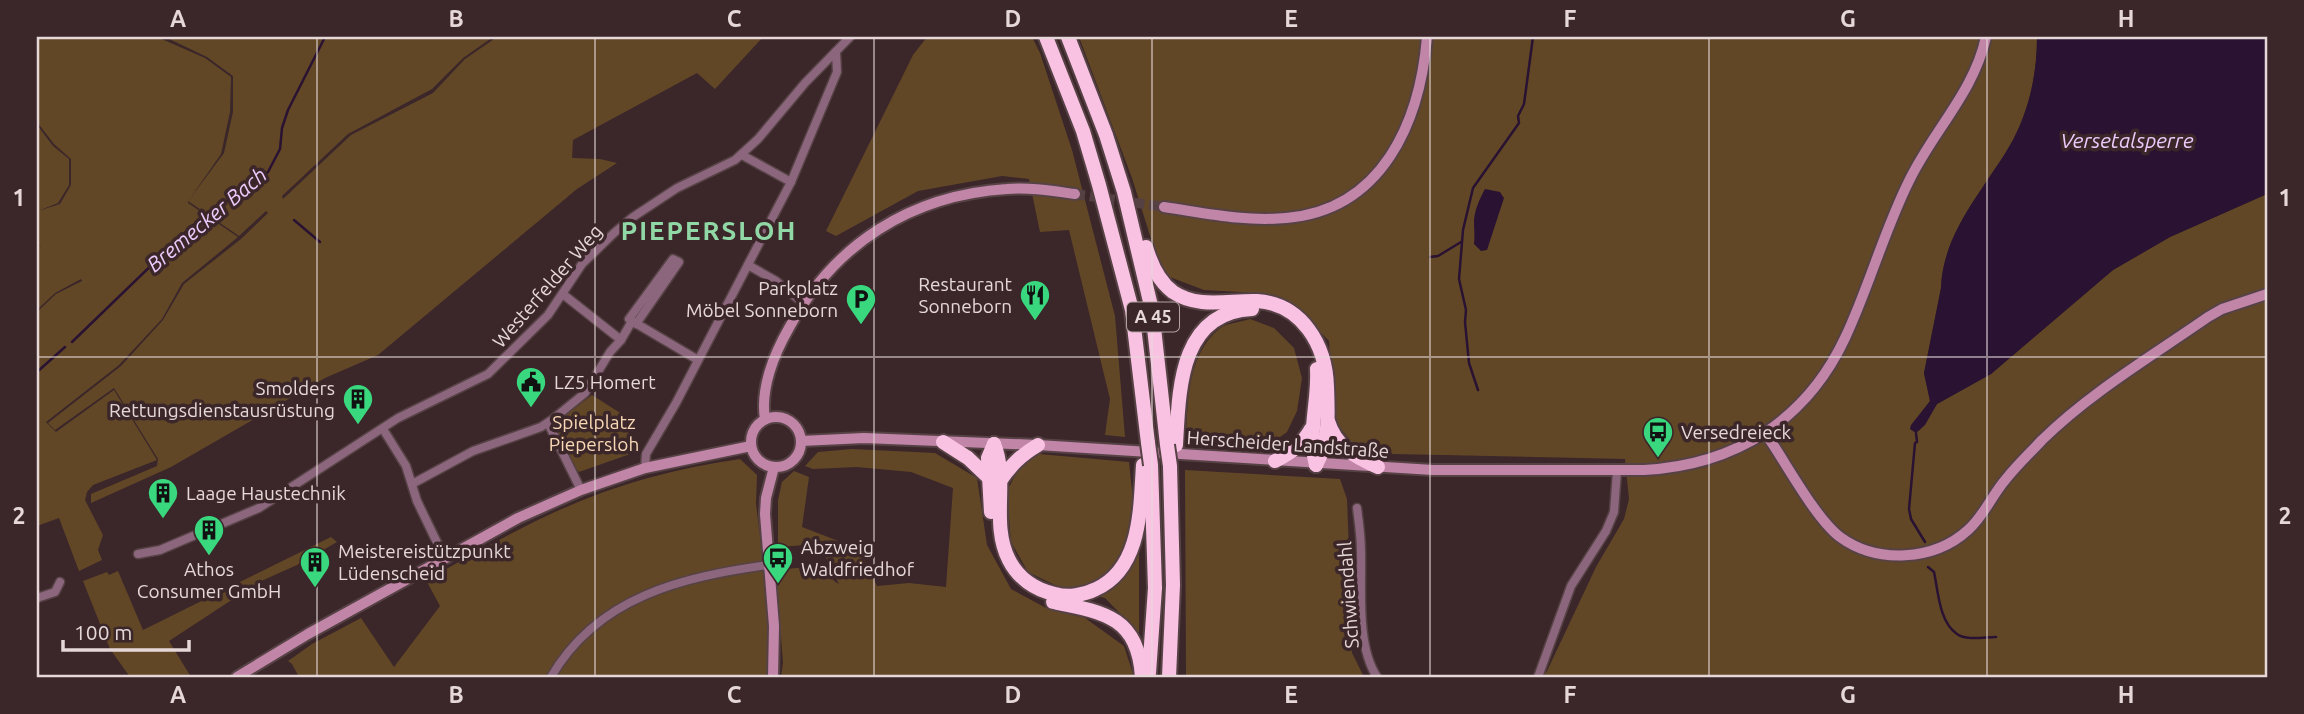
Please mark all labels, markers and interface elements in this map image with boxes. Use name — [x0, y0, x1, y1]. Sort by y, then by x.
text: A — [170, 6, 186, 31]
text: B — [448, 6, 464, 31]
text: C — [727, 6, 742, 31]
text: D — [1005, 6, 1021, 31]
text: E — [1284, 6, 1298, 31]
text: F — [1564, 6, 1577, 31]
text: G — [1840, 6, 1856, 31]
text: H — [2118, 6, 2134, 31]
water label: Versetalsperre — [2061, 128, 2194, 152]
water label: Bremecker Bach — [142, 162, 271, 276]
text: 1 — [13, 185, 25, 210]
text: 1 — [2279, 185, 2291, 210]
district label: PIEPERSLOH — [621, 216, 797, 245]
street label: Westerfelder Weg — [488, 220, 606, 352]
place label: Restaurant Sonneborn — [918, 273, 1013, 317]
place label: Parkplatz Möbel Sonneborn — [686, 277, 838, 321]
restaurant icon: Restaurant Sonneborn — [1018, 278, 1052, 322]
parking icon: Parkplatz Möbel Sonneborn — [844, 282, 878, 326]
road number: A 45 — [1127, 302, 1179, 332]
public building icon: LZ5 Homert — [514, 365, 548, 409]
place label: LZ5 Homert — [554, 371, 656, 393]
place label: Smolders Rettungsdienstausrüstung — [109, 377, 335, 421]
building icon: Smolders Rettungsdienstausrüstung — [341, 382, 375, 426]
park label: Spielplatz Piepersloh — [549, 411, 639, 455]
bus stop icon: Versedreieck — [1641, 415, 1675, 459]
place label: Versedreieck — [1681, 421, 1792, 443]
street label: Herscheider Landstraße — [1186, 426, 1390, 462]
building icon: Laage Haustechnik — [146, 476, 180, 520]
place label: Laage Haustechnik — [186, 482, 346, 504]
text: 2 — [13, 503, 25, 528]
text: 2 — [2279, 503, 2291, 528]
building icon: Athos Consumer GmbH — [192, 513, 226, 557]
place label: Abzweig Waldfriedhof — [801, 536, 915, 580]
place label: Meistereistützpunkt Lüdenscheid — [338, 540, 511, 584]
bus stop icon: Abzweig Waldfriedhof — [761, 541, 795, 585]
street label: Schwiendahl — [1333, 541, 1363, 649]
building icon: Meistereistützpunkt Lüdenscheid — [298, 545, 332, 589]
place label: Athos Consumer GmbH — [137, 558, 281, 602]
scale bar — [63, 609, 189, 653]
text: 100 m — [74, 620, 132, 644]
text: A — [170, 682, 186, 707]
text: B — [448, 682, 464, 707]
text: C — [727, 682, 742, 707]
text: D — [1005, 682, 1021, 707]
text: E — [1284, 682, 1298, 707]
text: F — [1564, 682, 1577, 707]
text: G — [1840, 682, 1856, 707]
text: H — [2118, 682, 2134, 707]

